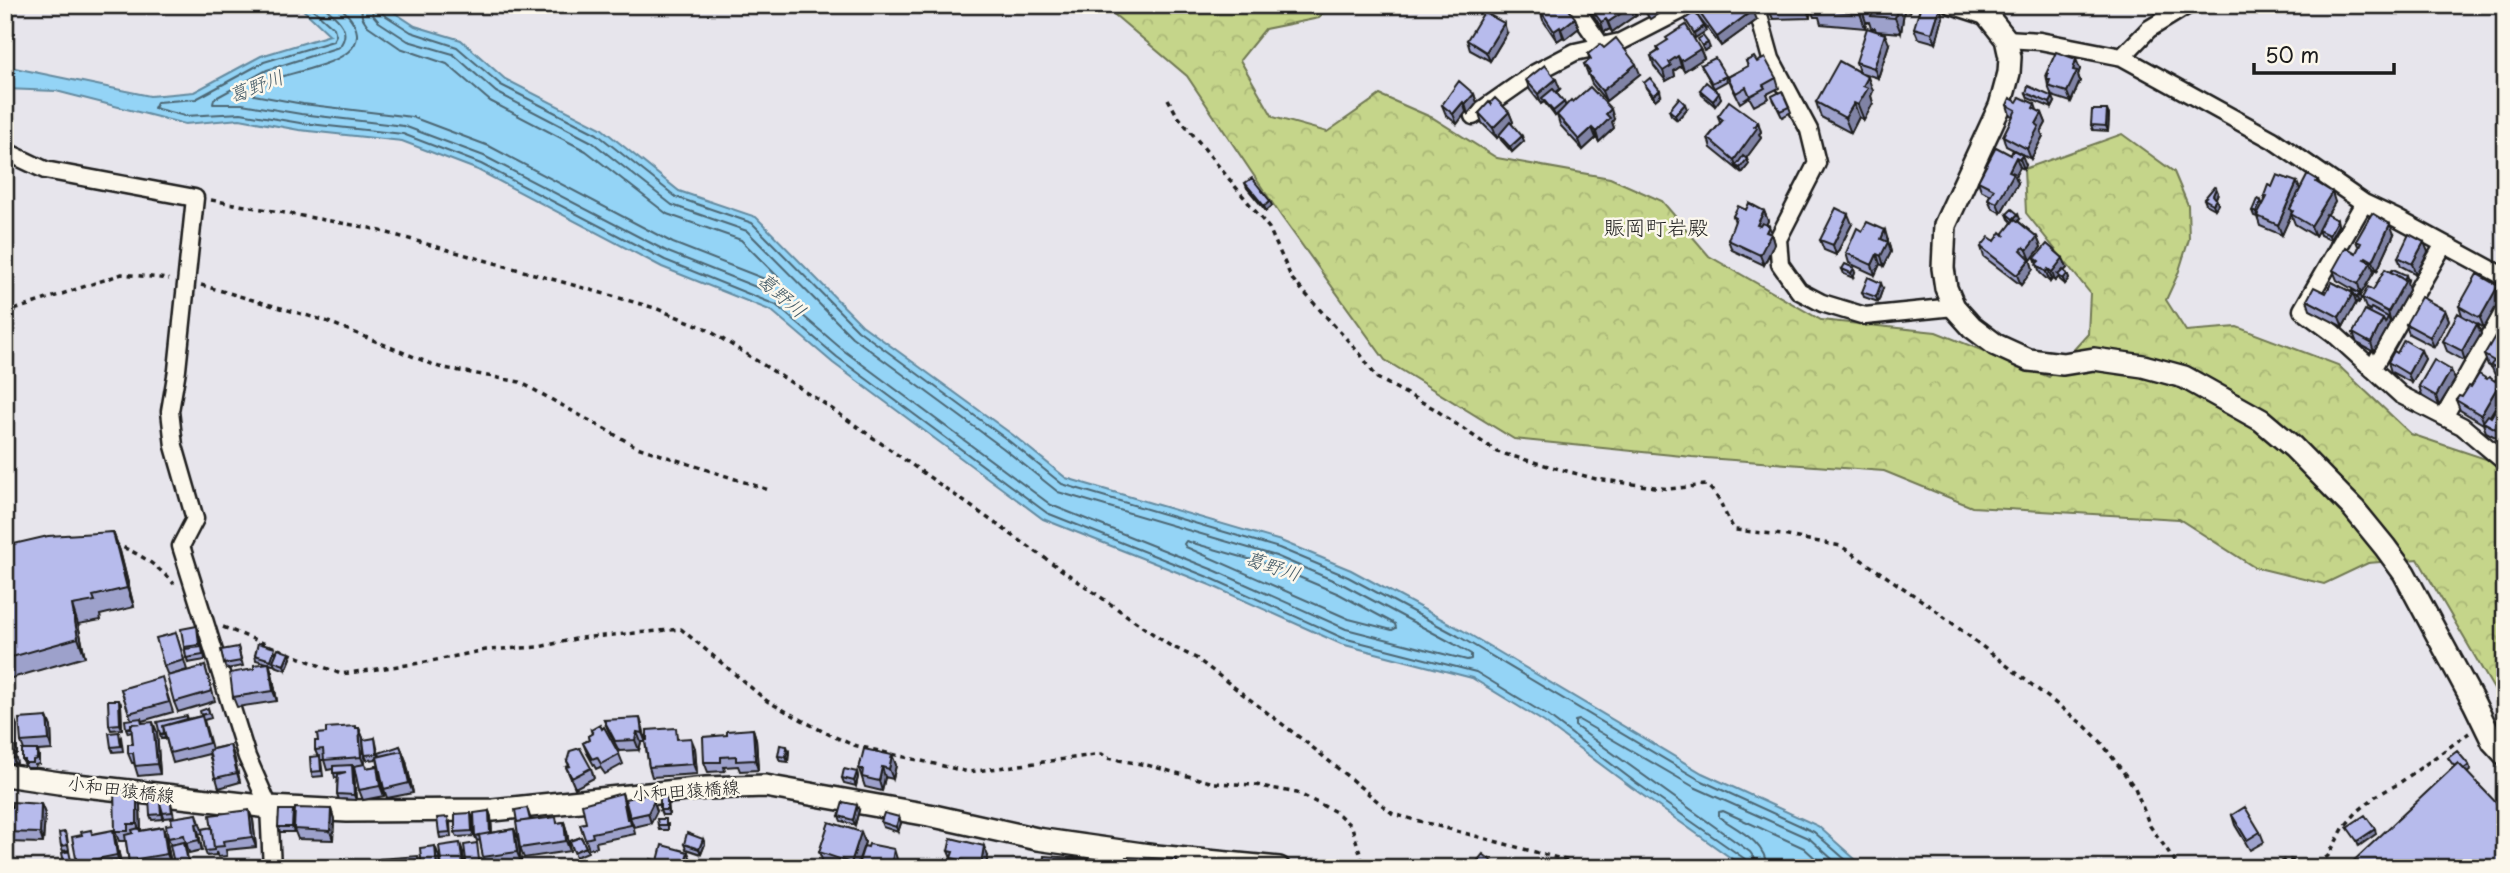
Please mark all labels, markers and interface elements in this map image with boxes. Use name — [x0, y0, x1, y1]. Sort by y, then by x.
scale bar — [2254, 32, 2394, 76]
text: 50 m — [2265, 38, 2319, 70]
water label: 葛野川 — [224, 62, 287, 108]
district label: 賑岡町岩殿 — [1604, 210, 1709, 242]
water label: 葛野川 — [752, 265, 813, 324]
water label: 葛野川 — [1242, 543, 1305, 587]
street label: 小和田猿橋線 — [66, 769, 176, 808]
street label: 小和田猿橋線 — [631, 772, 741, 807]

